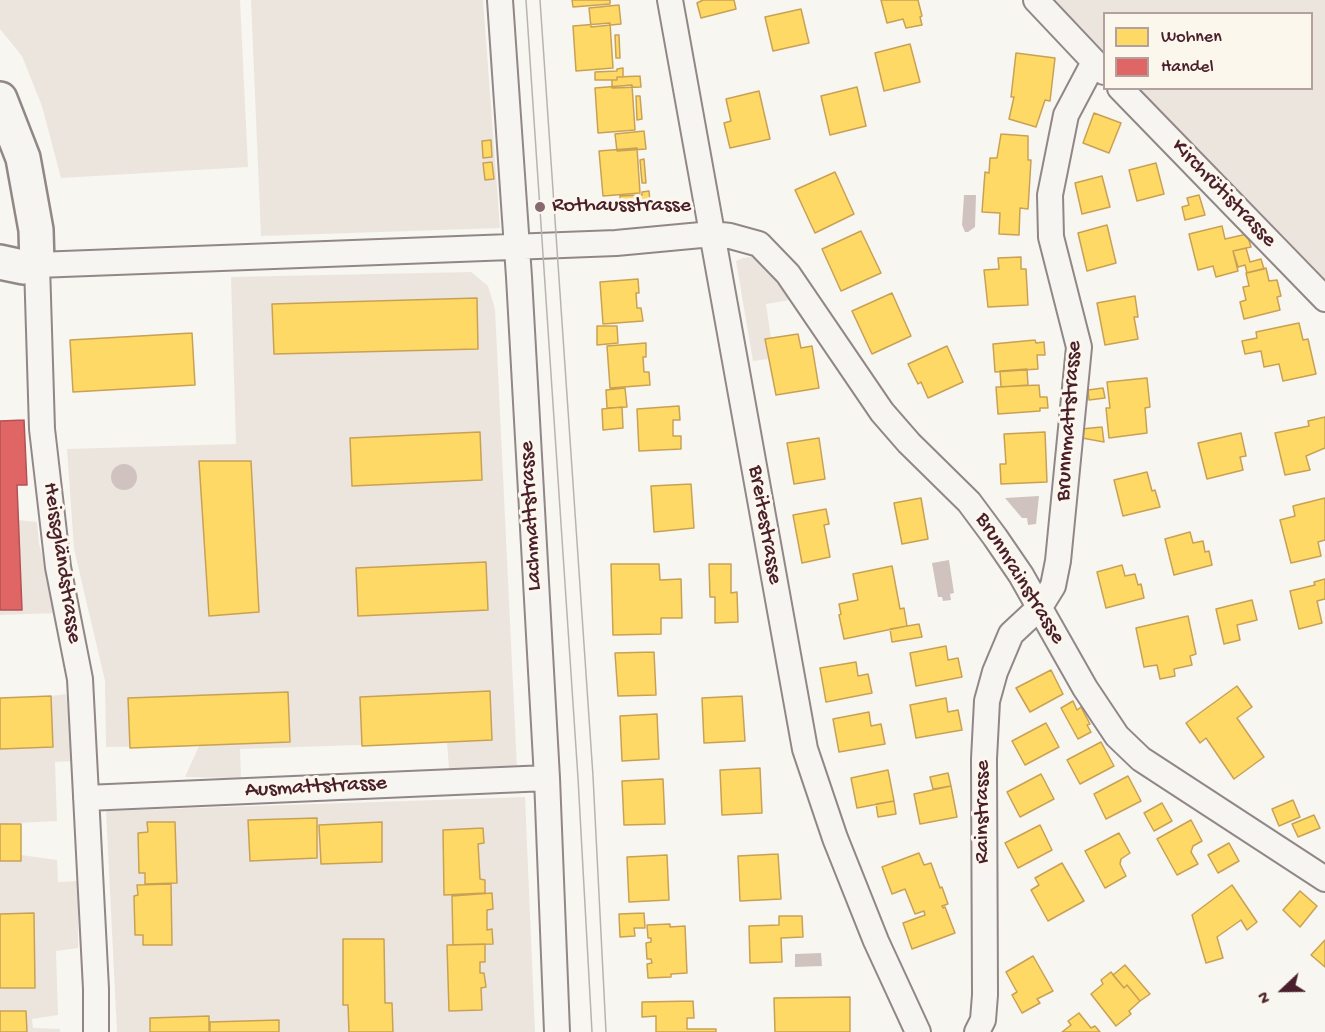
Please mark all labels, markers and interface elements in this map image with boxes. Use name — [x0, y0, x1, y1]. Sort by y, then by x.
legend — [1103, 12, 1313, 90]
text: Wohnen — [1161, 27, 1222, 48]
text: Handel — [1161, 57, 1214, 78]
street label: Kirchrütistrasse — [1165, 134, 1281, 254]
place label: Rothausstrasse — [552, 194, 691, 220]
marker: Rothausstrasse — [533, 200, 547, 214]
street label: Brunnmattstrasse — [1051, 340, 1089, 502]
street label: Lachmattstrasse — [515, 440, 549, 592]
street label: Breitestrasse — [741, 464, 787, 586]
street label: Heissgländstrasse — [35, 481, 87, 645]
street label: Brunnrainstrasse — [968, 508, 1070, 650]
street label: Rainstrasse — [971, 760, 997, 864]
street label: Ausmattstrasse — [244, 771, 388, 805]
north arrow — [1253, 960, 1313, 1020]
text: N — [1255, 989, 1277, 1005]

